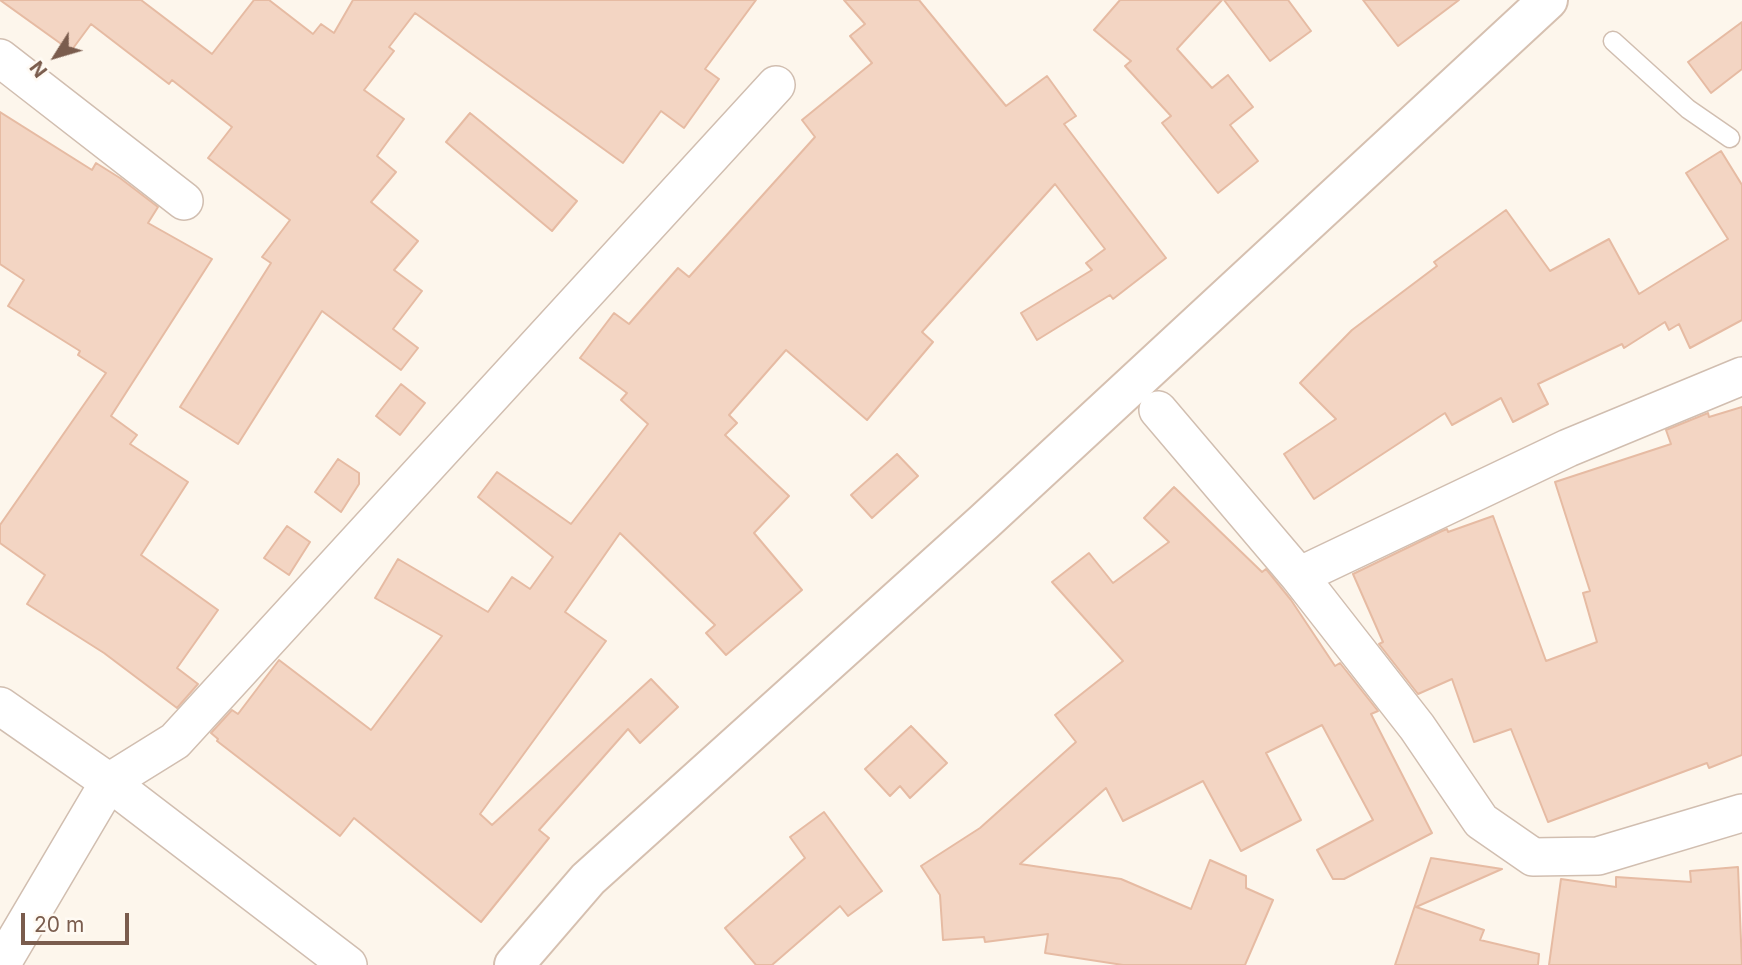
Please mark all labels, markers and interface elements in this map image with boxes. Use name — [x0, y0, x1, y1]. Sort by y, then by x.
north arrow — [21, 21, 91, 91]
text: N — [25, 56, 52, 82]
scale bar — [24, 898, 133, 942]
text: 20 m — [34, 912, 84, 937]

